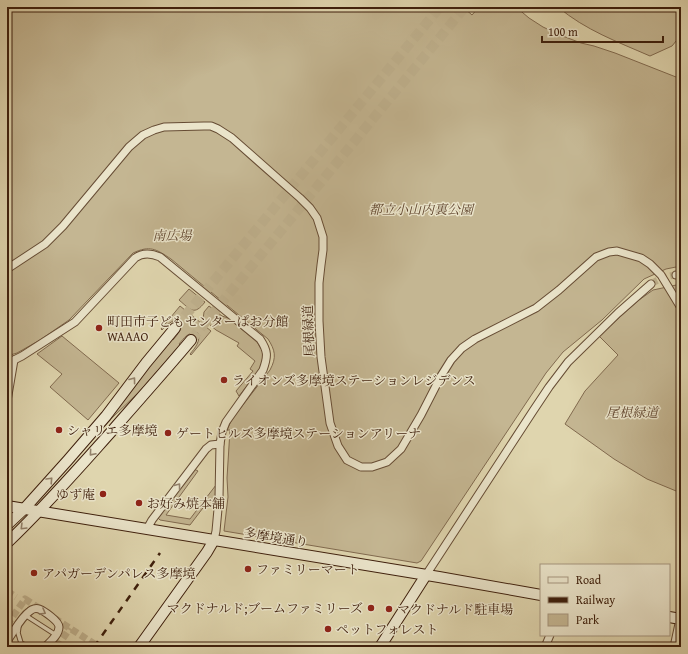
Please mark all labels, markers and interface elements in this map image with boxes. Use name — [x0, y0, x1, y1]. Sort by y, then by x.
scale bar — [542, 18, 663, 44]
text: 100 m — [548, 23, 578, 40]
park label: 都立小山内裏公園 — [369, 200, 475, 219]
park label: 南広場 — [152, 226, 192, 245]
street label: 尾根緑道 — [298, 305, 319, 357]
place label: 町田市子どもセンターぱお分館 WAAAO — [107, 312, 288, 346]
marker: 町田市子どもセンターぱお分館 WAAAO — [94, 323, 104, 333]
place label: ライオンズ多摩境ステーションレジデンス — [232, 371, 476, 390]
marker: ライオンズ多摩境ステーションレジデンス — [219, 375, 229, 385]
one-way arrow — [129, 377, 136, 384]
park label: 尾根緑道 — [606, 403, 660, 422]
place label: シャリエ多摩境 — [67, 421, 157, 440]
place label: ゲートヒルズ多摩境ステーションアリーナ — [176, 424, 421, 443]
marker: シャリエ多摩境 — [54, 425, 64, 435]
marker: ゲートヒルズ多摩境ステーションアリーナ — [163, 428, 173, 438]
one-way arrow — [89, 449, 96, 456]
one-way arrow — [46, 477, 53, 485]
one-way arrow — [173, 483, 180, 490]
place label: ゆず庵 — [56, 485, 95, 504]
marker: ゆず庵 — [98, 489, 108, 499]
place label: お好み焼本舗 — [147, 494, 225, 513]
marker: お好み焼本舗 — [134, 498, 144, 508]
one-way arrow — [20, 522, 28, 530]
street label: 多摩境通り — [242, 523, 310, 552]
place label: ファミリーマート — [256, 560, 360, 579]
place label: アパガーデンパレス多摩境 — [42, 564, 195, 583]
marker: ファミリーマート — [243, 564, 253, 574]
legend — [540, 564, 670, 636]
marker: アパガーデンパレス多摩境 — [29, 568, 39, 578]
text: Road — [576, 571, 602, 588]
text: Railway — [576, 591, 615, 608]
place label: マクドナルド;ブームファミリーズ — [167, 599, 363, 618]
place label: マクドナルド駐車場 — [397, 600, 513, 619]
marker: マクドナルド;ブームファミリーズ — [366, 603, 376, 613]
marker: マクドナルド駐車場 — [384, 604, 394, 614]
one-way arrow — [39, 608, 46, 615]
text: Park — [576, 611, 600, 628]
place label: ペットフォレスト — [336, 620, 439, 639]
marker: ペットフォレスト — [323, 624, 333, 634]

